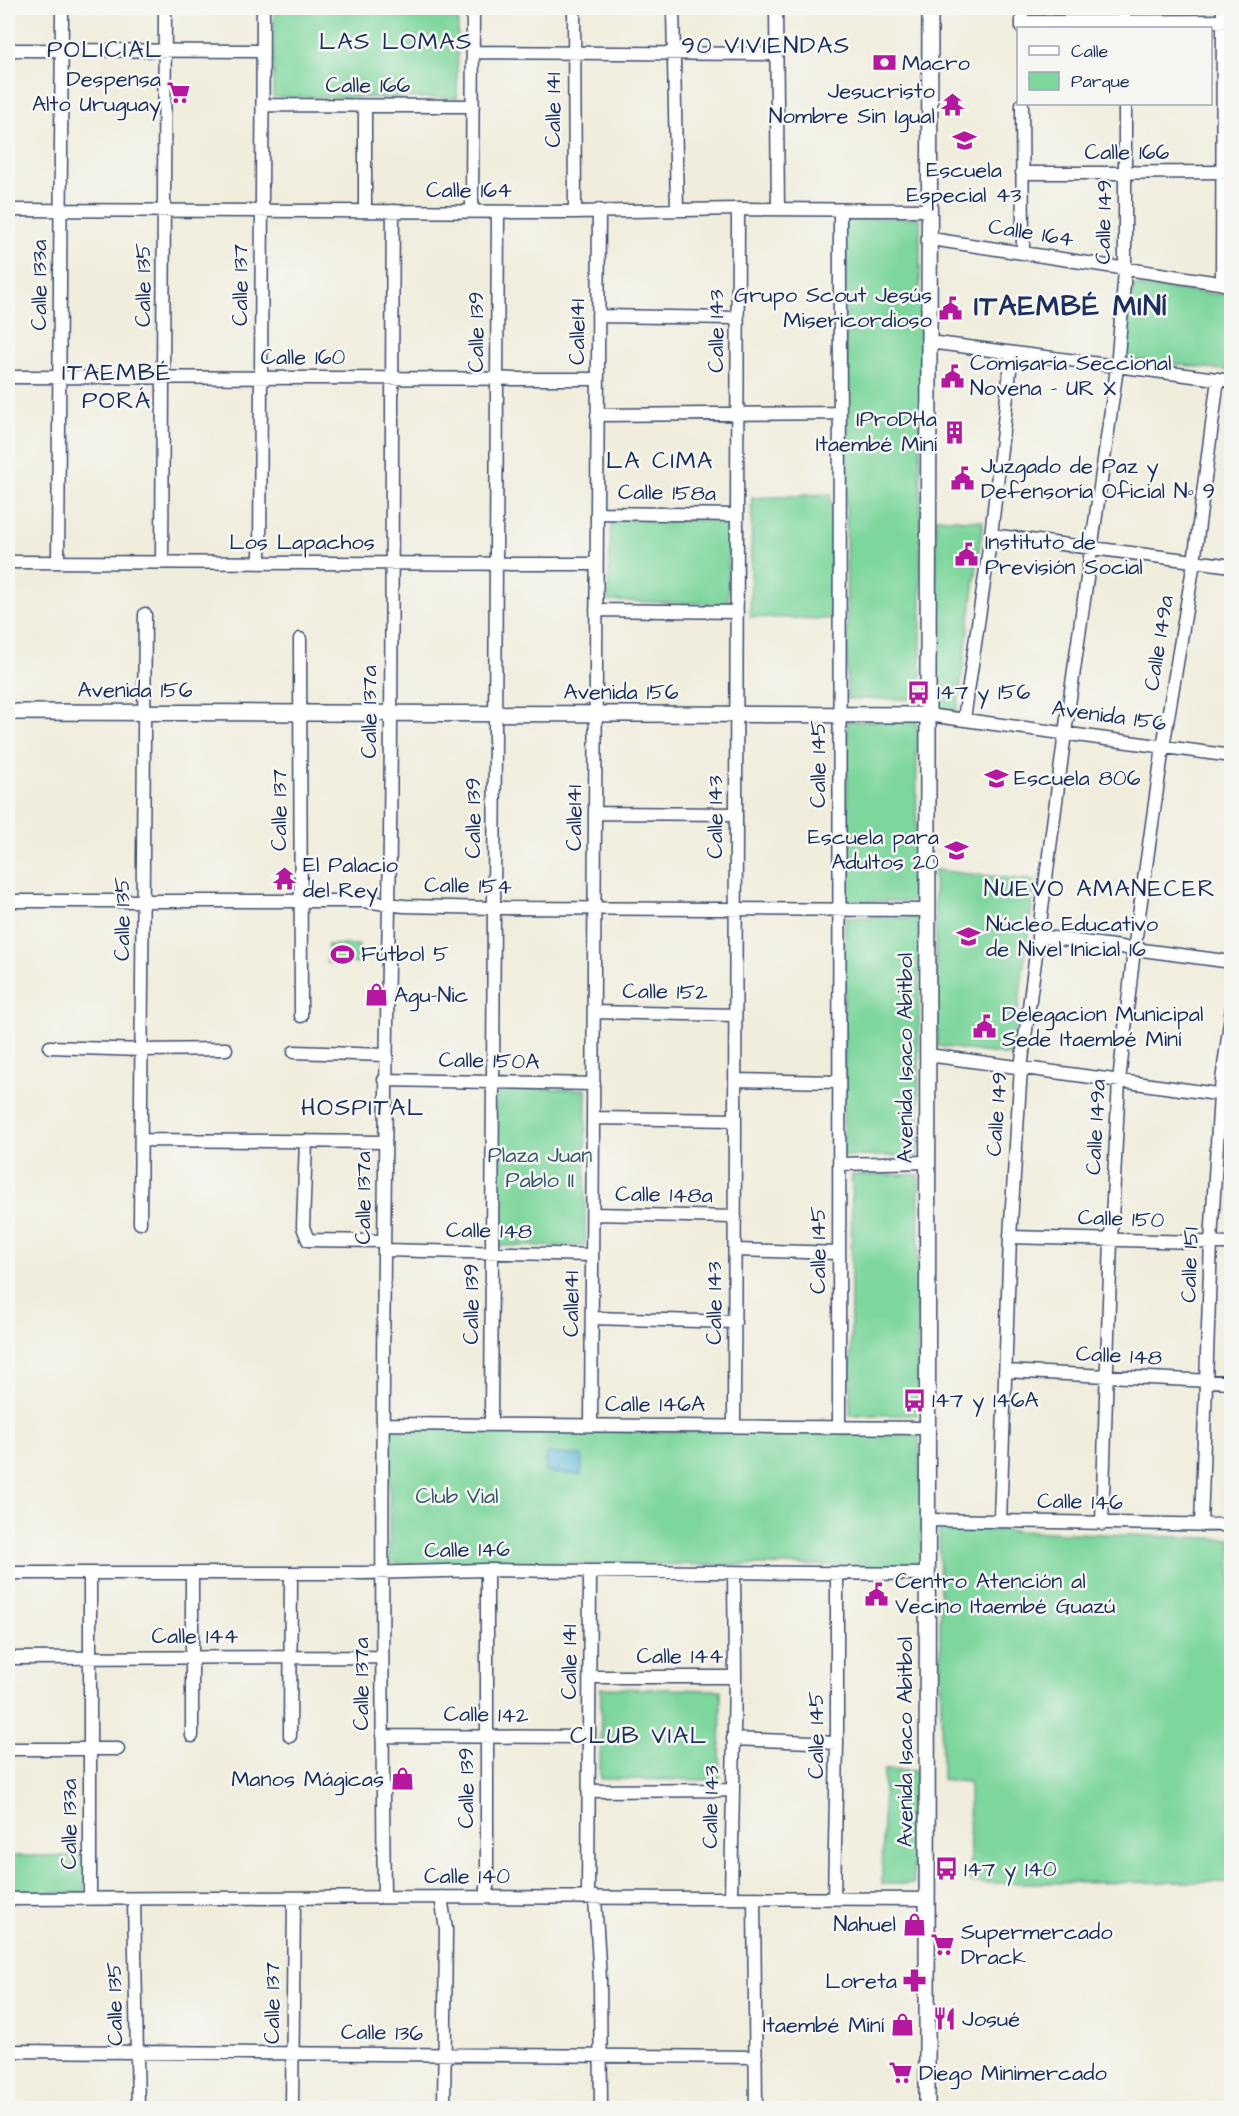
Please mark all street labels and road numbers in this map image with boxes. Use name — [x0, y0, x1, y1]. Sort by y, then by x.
street label: Calle 166 — [326, 70, 411, 101]
street label: Calle 141 — [538, 72, 569, 148]
street label: Calle 166 — [1085, 137, 1170, 168]
street label: Calle 164 — [426, 175, 512, 206]
street label: Calle 149 — [1088, 179, 1120, 265]
street label: Calle 164 — [986, 211, 1076, 255]
street label: Calle 133a — [24, 240, 55, 330]
street label: Calle 135 — [128, 243, 159, 327]
street label: Calle 137 — [225, 244, 256, 326]
street label: Calle 143 — [701, 289, 732, 373]
street label: Calle 139 — [461, 292, 492, 372]
street label: Calle141 — [562, 299, 593, 365]
street label: Calle 160 — [261, 342, 346, 373]
street label: Calle 158a — [618, 477, 716, 509]
street label: Los Lapachos — [229, 527, 375, 558]
street label: Calle 149a — [1136, 593, 1182, 693]
street label: Calle 137a — [354, 665, 385, 759]
street label: Avenida 156 — [77, 675, 193, 706]
street label: Avenida 156 — [563, 677, 679, 708]
street label: Avenida 156 — [1050, 693, 1168, 739]
street label: Calle 145 — [803, 720, 834, 808]
street label: Calle 137 — [264, 769, 295, 851]
street label: Calle 143 — [700, 775, 731, 859]
street label: Calle 139 — [458, 778, 489, 858]
street label: Calle141 — [559, 785, 590, 851]
street label: Calle 154 — [424, 870, 512, 902]
street label: Calle 135 — [107, 877, 138, 961]
street label: Avenida Isaco Abitbol — [890, 953, 921, 1163]
street label: Calle 152 — [622, 976, 708, 1008]
street label: Calle 150A — [438, 1045, 540, 1077]
street label: Calle 149 — [979, 1071, 1015, 1157]
street label: Calle 149a — [1078, 1078, 1114, 1176]
street label: Calle 137a — [348, 1151, 379, 1245]
street label: Calle 148a — [615, 1179, 713, 1211]
street label: Calle 150 — [1077, 1202, 1165, 1236]
street label: Calle 145 — [803, 1206, 834, 1294]
street label: Calle 148 — [446, 1215, 532, 1247]
street label: Calle 151 — [1173, 1226, 1207, 1303]
street label: Calle 143 — [699, 1261, 730, 1345]
street label: Calle 139 — [456, 1264, 487, 1344]
street label: Calle141 — [556, 1271, 587, 1337]
street label: Calle 148 — [1075, 1338, 1163, 1374]
street label: Calle 146A — [605, 1389, 705, 1420]
street label: Calle 146 — [1037, 1486, 1123, 1518]
street label: Calle 146 — [424, 1534, 510, 1566]
street label: Calle 144 — [151, 1621, 239, 1652]
street label: Calle 141 — [554, 1624, 585, 1700]
street label: Calle 137a — [346, 1637, 377, 1731]
street label: Avenida Isaco Abitbol — [890, 1637, 921, 1847]
street label: Calle 144 — [636, 1641, 724, 1672]
street label: Calle 145 — [801, 1691, 832, 1779]
street label: Calle 142 — [443, 1699, 529, 1731]
street label: Calle 139 — [451, 1748, 482, 1828]
street label: Calle 143 — [695, 1765, 727, 1849]
street label: Calle 133a — [54, 1779, 85, 1869]
street label: Calle 140 — [424, 1861, 510, 1892]
street label: Calle 135 — [99, 1961, 131, 2046]
street label: Calle 137 — [257, 1962, 288, 2044]
street label: Calle 136 — [341, 2017, 424, 2049]

